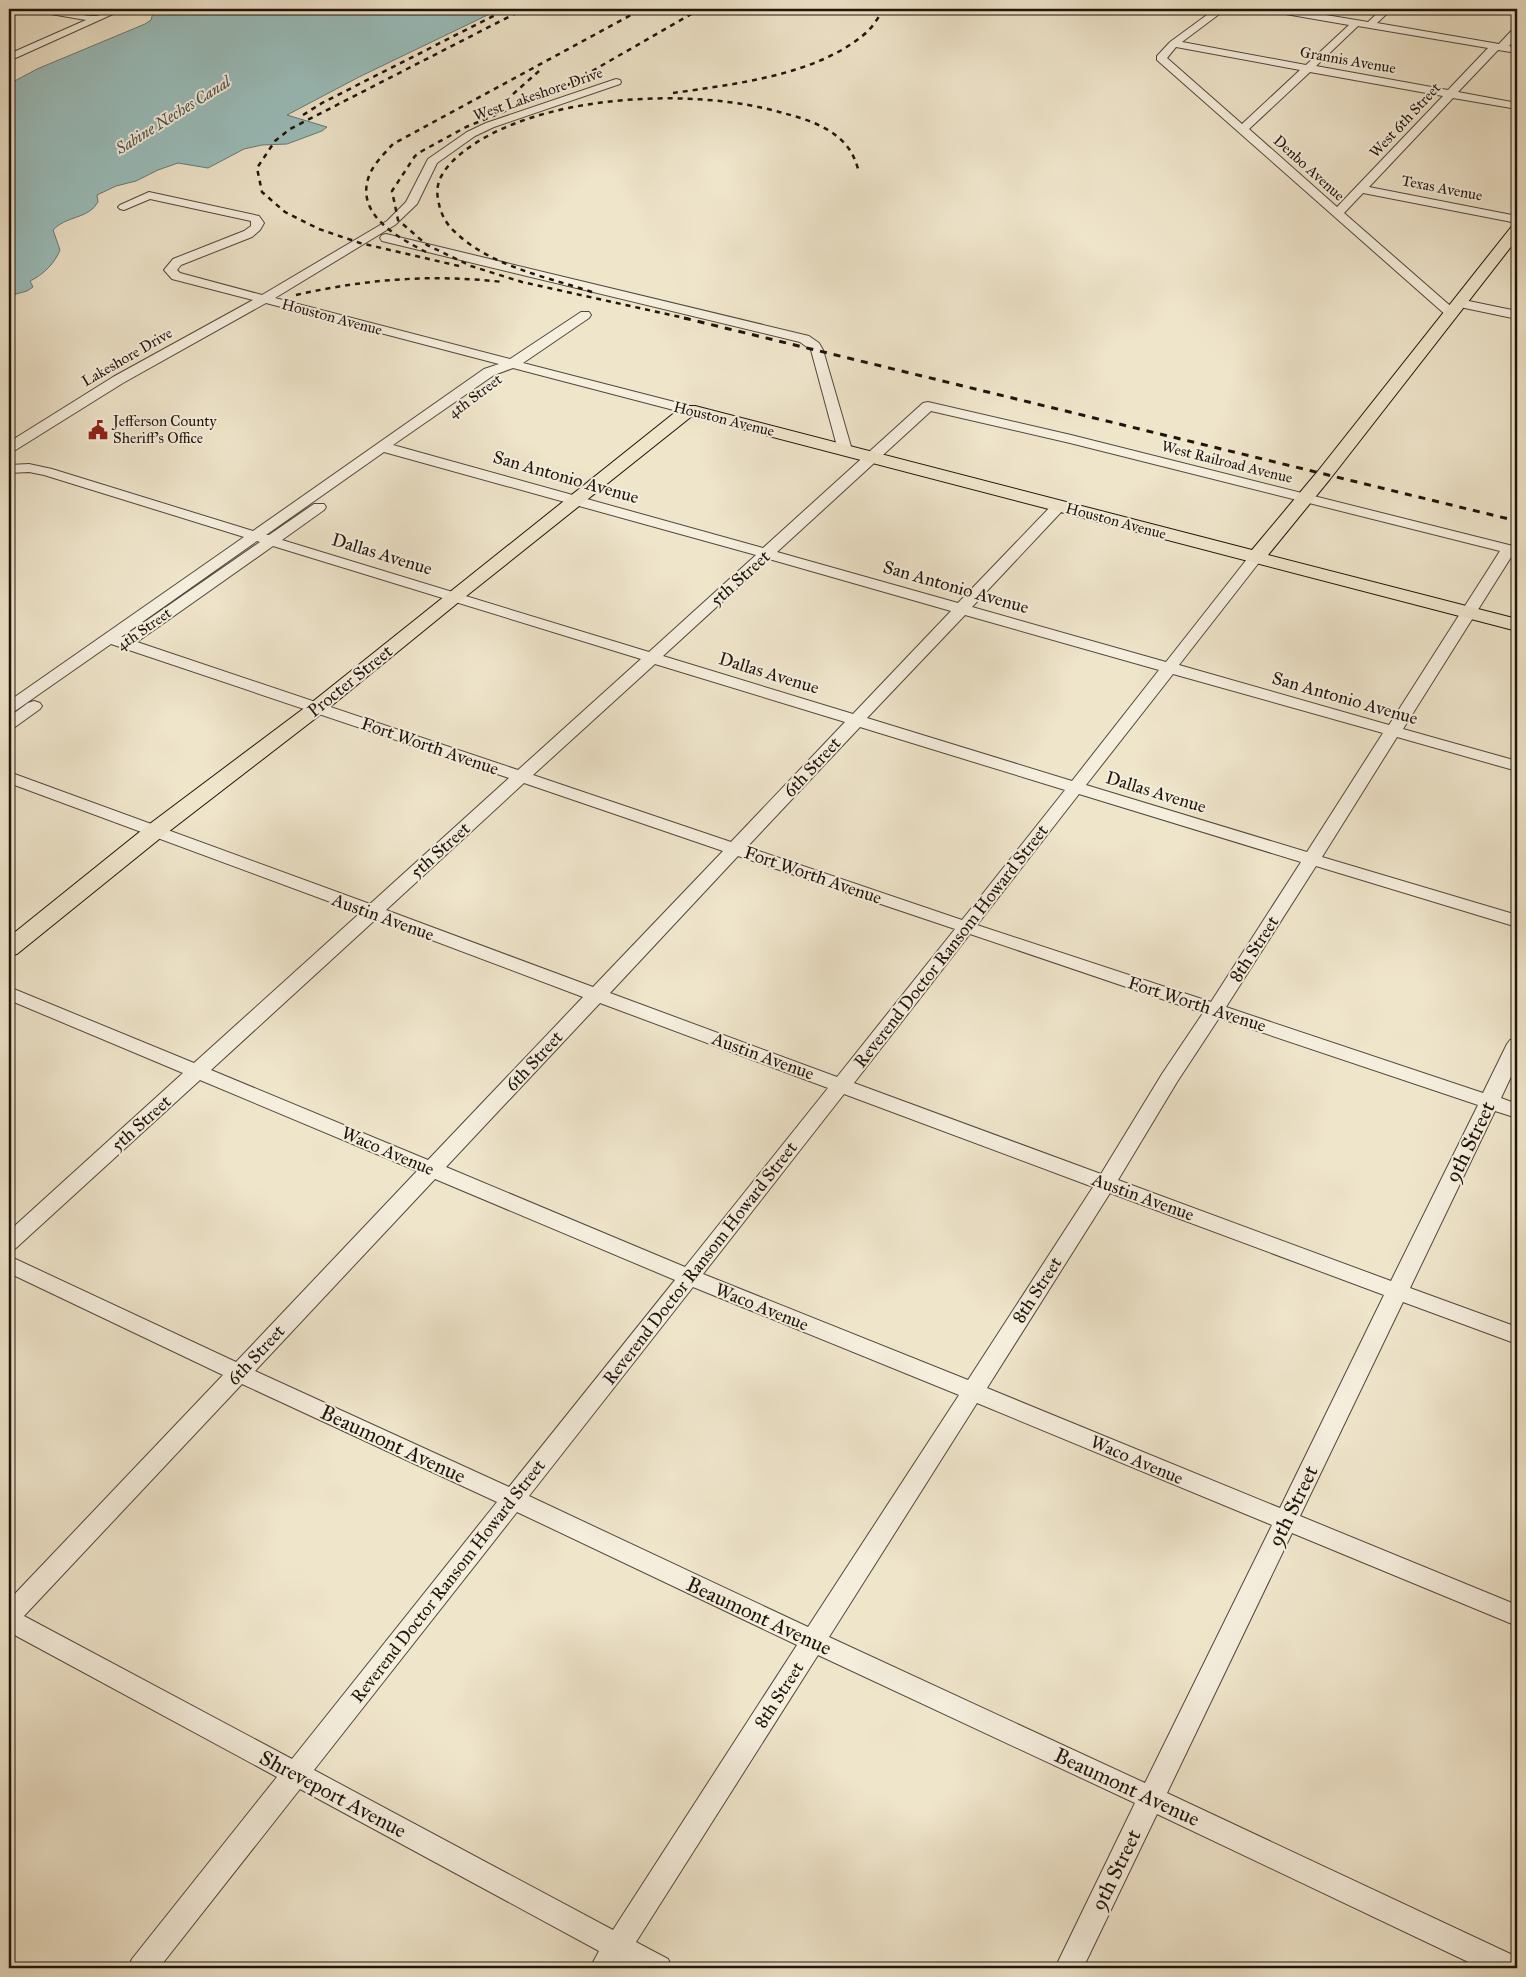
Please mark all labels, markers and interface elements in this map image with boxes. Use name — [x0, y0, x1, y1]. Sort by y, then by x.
street label: Grannis Avenue — [1299, 43, 1397, 77]
street label: West Lakeshore Drive — [471, 63, 605, 125]
water label: Sabine Neches Canal — [111, 71, 235, 158]
street label: West 6th Street — [1366, 78, 1445, 161]
street label: Denbo Avenue — [1270, 131, 1348, 205]
street label: Texas Avenue — [1400, 171, 1484, 205]
street label: Houston Avenue — [280, 295, 384, 339]
street label: Lakeshore Drive — [79, 324, 175, 390]
street label: 4th Street — [445, 370, 506, 422]
street label: Houston Avenue — [672, 398, 776, 440]
place label: Jefferson County Sheriff's Office — [111, 412, 218, 447]
public building icon: Jefferson County Sheriff's Office — [87, 419, 109, 441]
street label: West Railroad Avenue — [1160, 437, 1294, 487]
street label: San Antonio Avenue — [491, 446, 641, 508]
street label: Houston Avenue — [1064, 499, 1168, 543]
street label: Dallas Avenue — [329, 528, 435, 580]
street label: 5th Street — [705, 545, 775, 611]
street label: San Antonio Avenue — [881, 556, 1031, 618]
street label: 4th Street — [113, 603, 175, 654]
street label: Procter Street — [303, 640, 397, 722]
street label: Dallas Avenue — [716, 647, 822, 699]
street label: San Antonio Avenue — [1270, 667, 1420, 729]
street label: Fort Worth Avenue — [358, 712, 502, 780]
street label: 6th Street — [779, 732, 846, 802]
street label: Dallas Avenue — [1103, 766, 1209, 818]
street label: 5th Street — [405, 817, 475, 883]
street label: Reverend Doctor Ransom Howard Street — [849, 819, 1053, 1072]
street label: Fort Worth Avenue — [741, 841, 885, 909]
street label: Austin Avenue — [328, 888, 437, 946]
street label: 8th Street — [1224, 911, 1284, 986]
street label: Fort Worth Avenue — [1125, 971, 1269, 1037]
street label: 6th Street — [501, 1026, 568, 1096]
street label: Austin Avenue — [708, 1027, 817, 1085]
street label: 5th Street — [106, 1090, 176, 1156]
street label: 9th Street — [1439, 1097, 1501, 1187]
street label: Waco Avenue — [338, 1122, 438, 1180]
street label: Reverend Doctor Ransom Howard Street — [598, 1136, 802, 1389]
street label: Austin Avenue — [1088, 1168, 1197, 1226]
street label: 8th Street — [1007, 1252, 1067, 1327]
street label: Waco Avenue — [712, 1278, 812, 1336]
street label: 6th Street — [223, 1320, 290, 1390]
street label: Beaumont Avenue — [316, 1399, 470, 1489]
street label: Waco Avenue — [1087, 1431, 1187, 1489]
street label: Reverend Doctor Ransom Howard Street — [346, 1454, 550, 1707]
street label: 9th Street — [1262, 1461, 1324, 1551]
street label: Beaumont Avenue — [682, 1571, 836, 1661]
street label: 8th Street — [749, 1657, 809, 1732]
street label: Beaumont Avenue — [1050, 1742, 1204, 1832]
street label: Shreveport Avenue — [255, 1744, 411, 1844]
street label: 9th Street — [1085, 1825, 1147, 1915]

